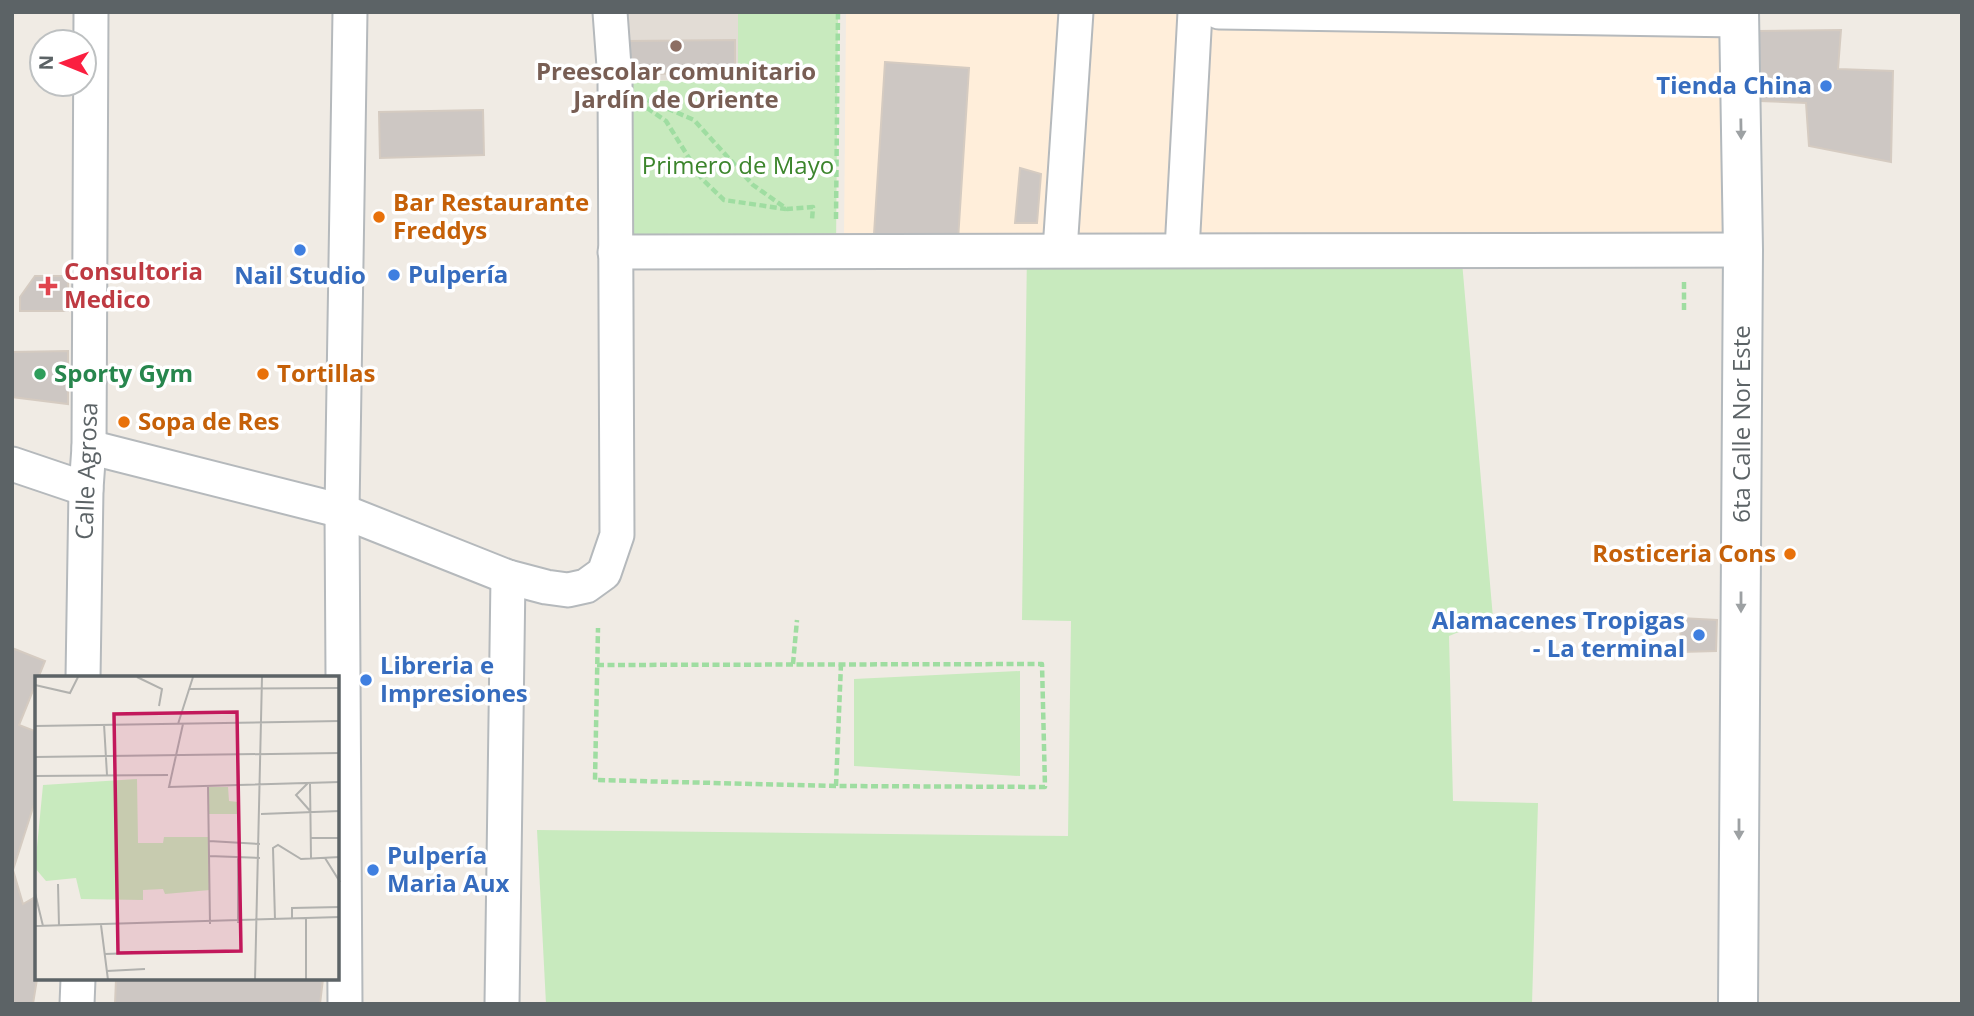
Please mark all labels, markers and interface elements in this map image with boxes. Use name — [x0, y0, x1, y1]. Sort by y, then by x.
north arrow — [28, 28, 98, 98]
marker: Preescolar comunitario Jardín de Oriente — [668, 38, 684, 54]
place label: Preescolar comunitario Jardín de Oriente — [536, 54, 816, 115]
text: N — [33, 55, 59, 71]
place label: Tienda China — [1656, 68, 1812, 101]
marker: Tienda China — [1818, 78, 1834, 94]
one-way arrow — [1735, 119, 1747, 141]
park label: Primero de Mayo — [642, 148, 834, 181]
place label: Bar Restaurante Freddys — [393, 185, 589, 246]
marker: Bar Restaurante Freddys — [371, 209, 387, 225]
marker: Nail Studio — [292, 242, 308, 258]
place label: Consultoria Medico — [64, 254, 203, 315]
place label: Pulpería — [408, 257, 508, 290]
place label: Nail Studio — [234, 258, 366, 291]
marker: Pulpería — [386, 267, 402, 283]
marker: Consultoria Medico — [38, 276, 58, 296]
street label: 6ta Calle Nor Este — [1724, 325, 1757, 523]
place label: Sporty Gym — [54, 356, 193, 389]
place label: Tortillas — [277, 356, 376, 389]
marker: Sporty Gym — [32, 366, 48, 382]
marker: Tortillas — [255, 366, 271, 382]
street label: Calle Agrosa — [67, 402, 104, 540]
place label: Sopa de Res — [138, 404, 280, 437]
marker: Sopa de Res — [116, 414, 132, 430]
place label: Rosticeria Cons — [1592, 536, 1776, 569]
marker: Rosticeria Cons — [1782, 546, 1798, 562]
one-way arrow — [1735, 591, 1747, 613]
place label: Alamacenes Tropigas - La terminal — [1432, 603, 1685, 664]
marker: Alamacenes Tropigas - La terminal — [1691, 627, 1707, 643]
place label: Libreria e Impresiones — [380, 648, 528, 709]
marker: Libreria e Impresiones — [358, 672, 374, 688]
inset map — [35, 676, 340, 981]
one-way arrow — [1733, 819, 1745, 841]
place label: Pulpería Maria Aux — [387, 838, 509, 899]
marker: Pulpería Maria Aux — [365, 862, 381, 878]

